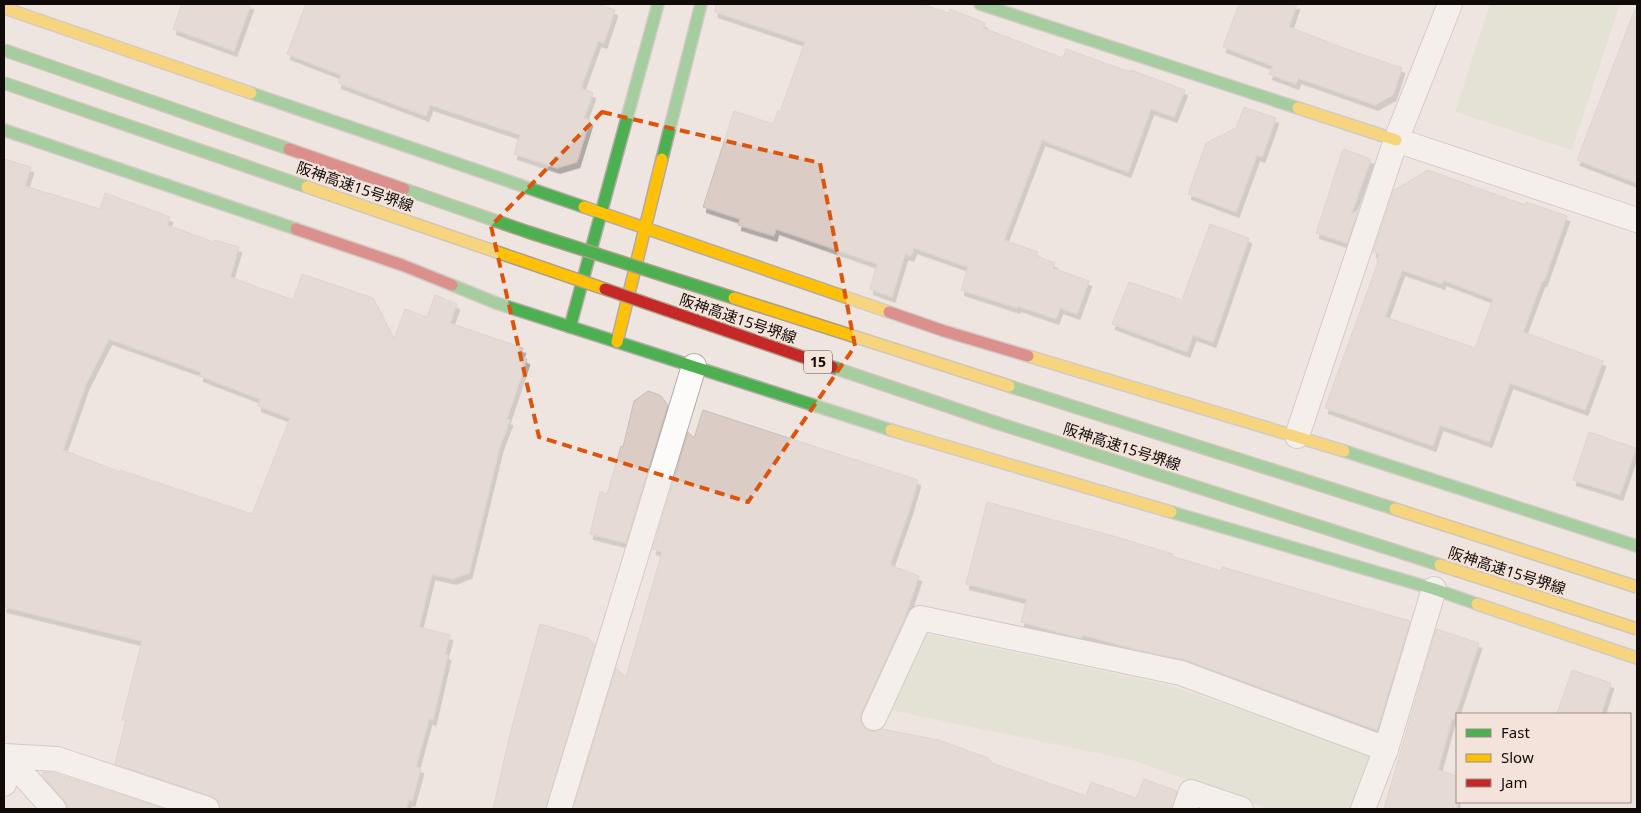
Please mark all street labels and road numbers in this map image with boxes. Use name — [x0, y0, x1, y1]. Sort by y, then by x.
street label: 阪神高速15号堺線 — [294, 157, 416, 215]
street label: 阪神高速15号堺線 — [677, 289, 799, 347]
road number: 15 — [804, 351, 832, 374]
street label: 阪神高速15号堺線 — [1061, 418, 1183, 474]
street label: 阪神高速15号堺線 — [1446, 542, 1568, 598]

